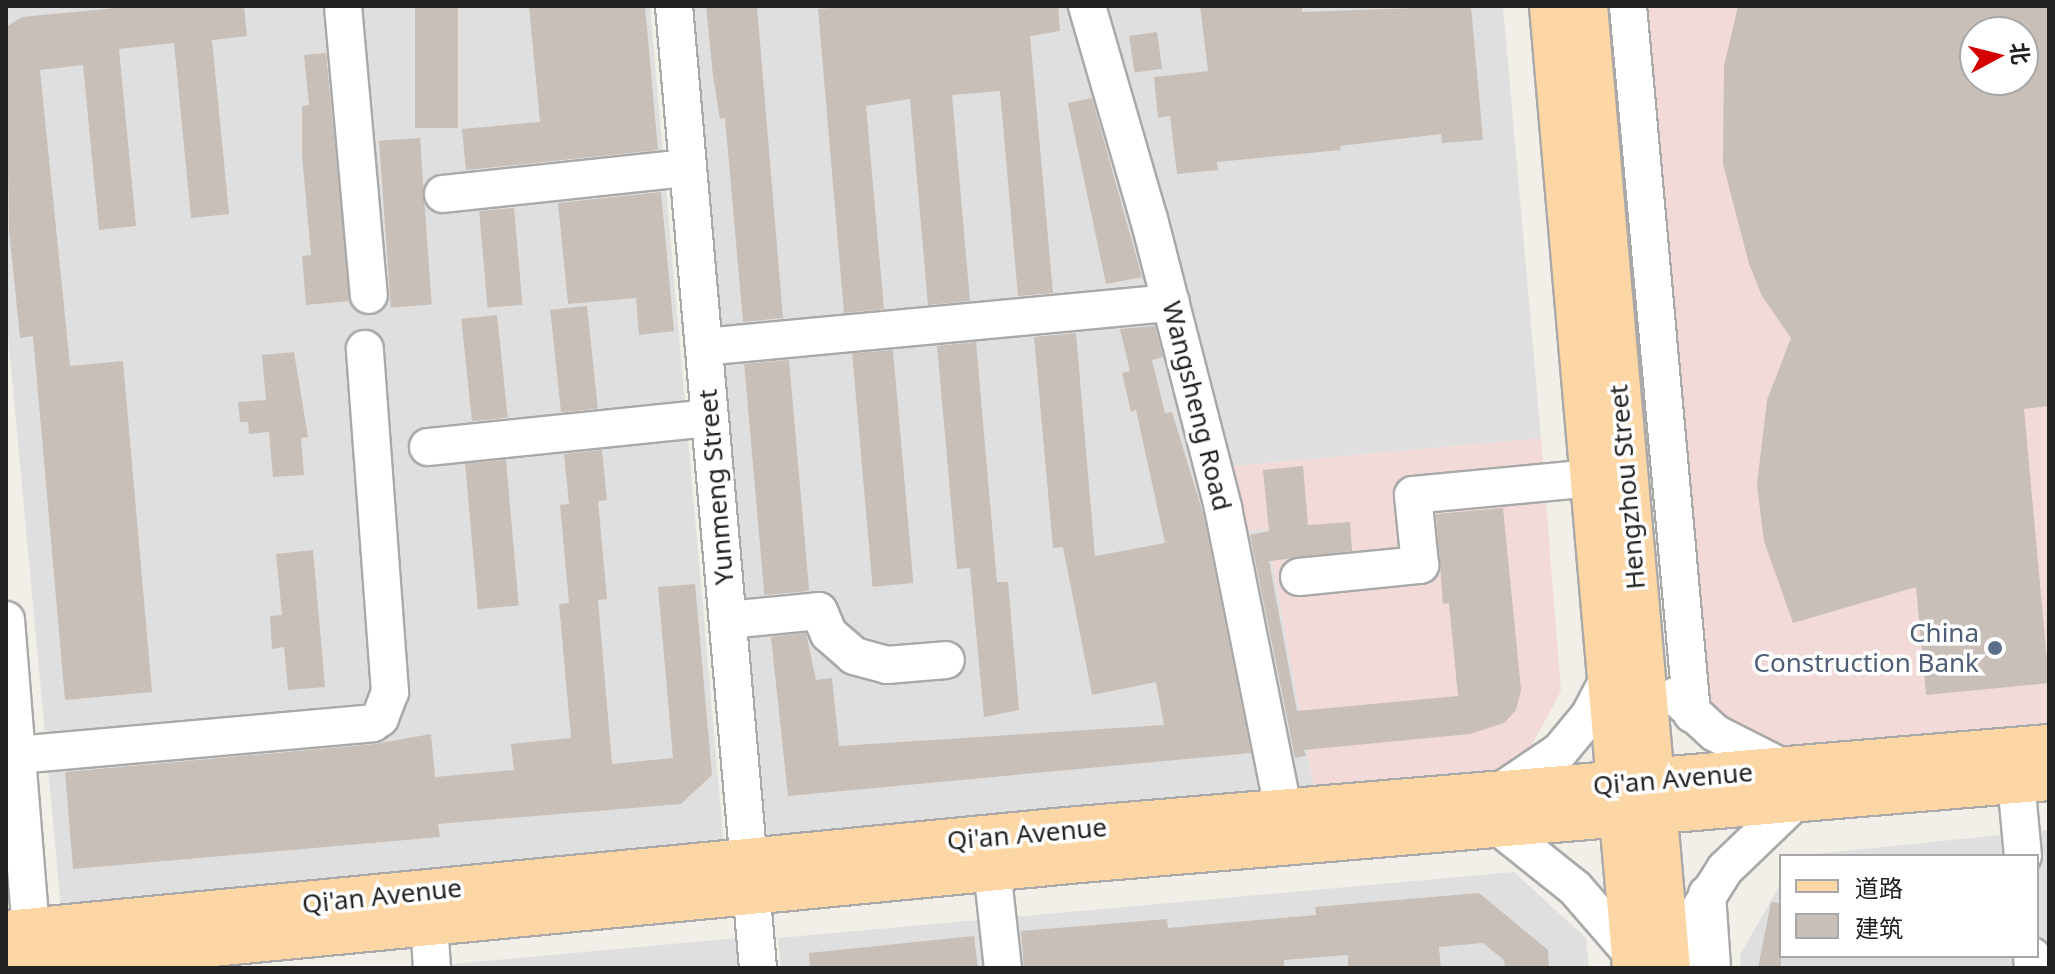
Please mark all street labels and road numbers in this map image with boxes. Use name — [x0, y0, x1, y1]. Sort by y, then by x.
street label: Wangsheng Road — [1156, 298, 1238, 514]
street label: Hengzhou Street — [1603, 383, 1651, 591]
street label: Yunmeng Street — [692, 388, 740, 586]
street label: Qi'an Avenue — [1592, 756, 1754, 802]
street label: Qi'an Avenue — [946, 811, 1108, 857]
street label: Qi'an Avenue — [301, 872, 463, 920]

